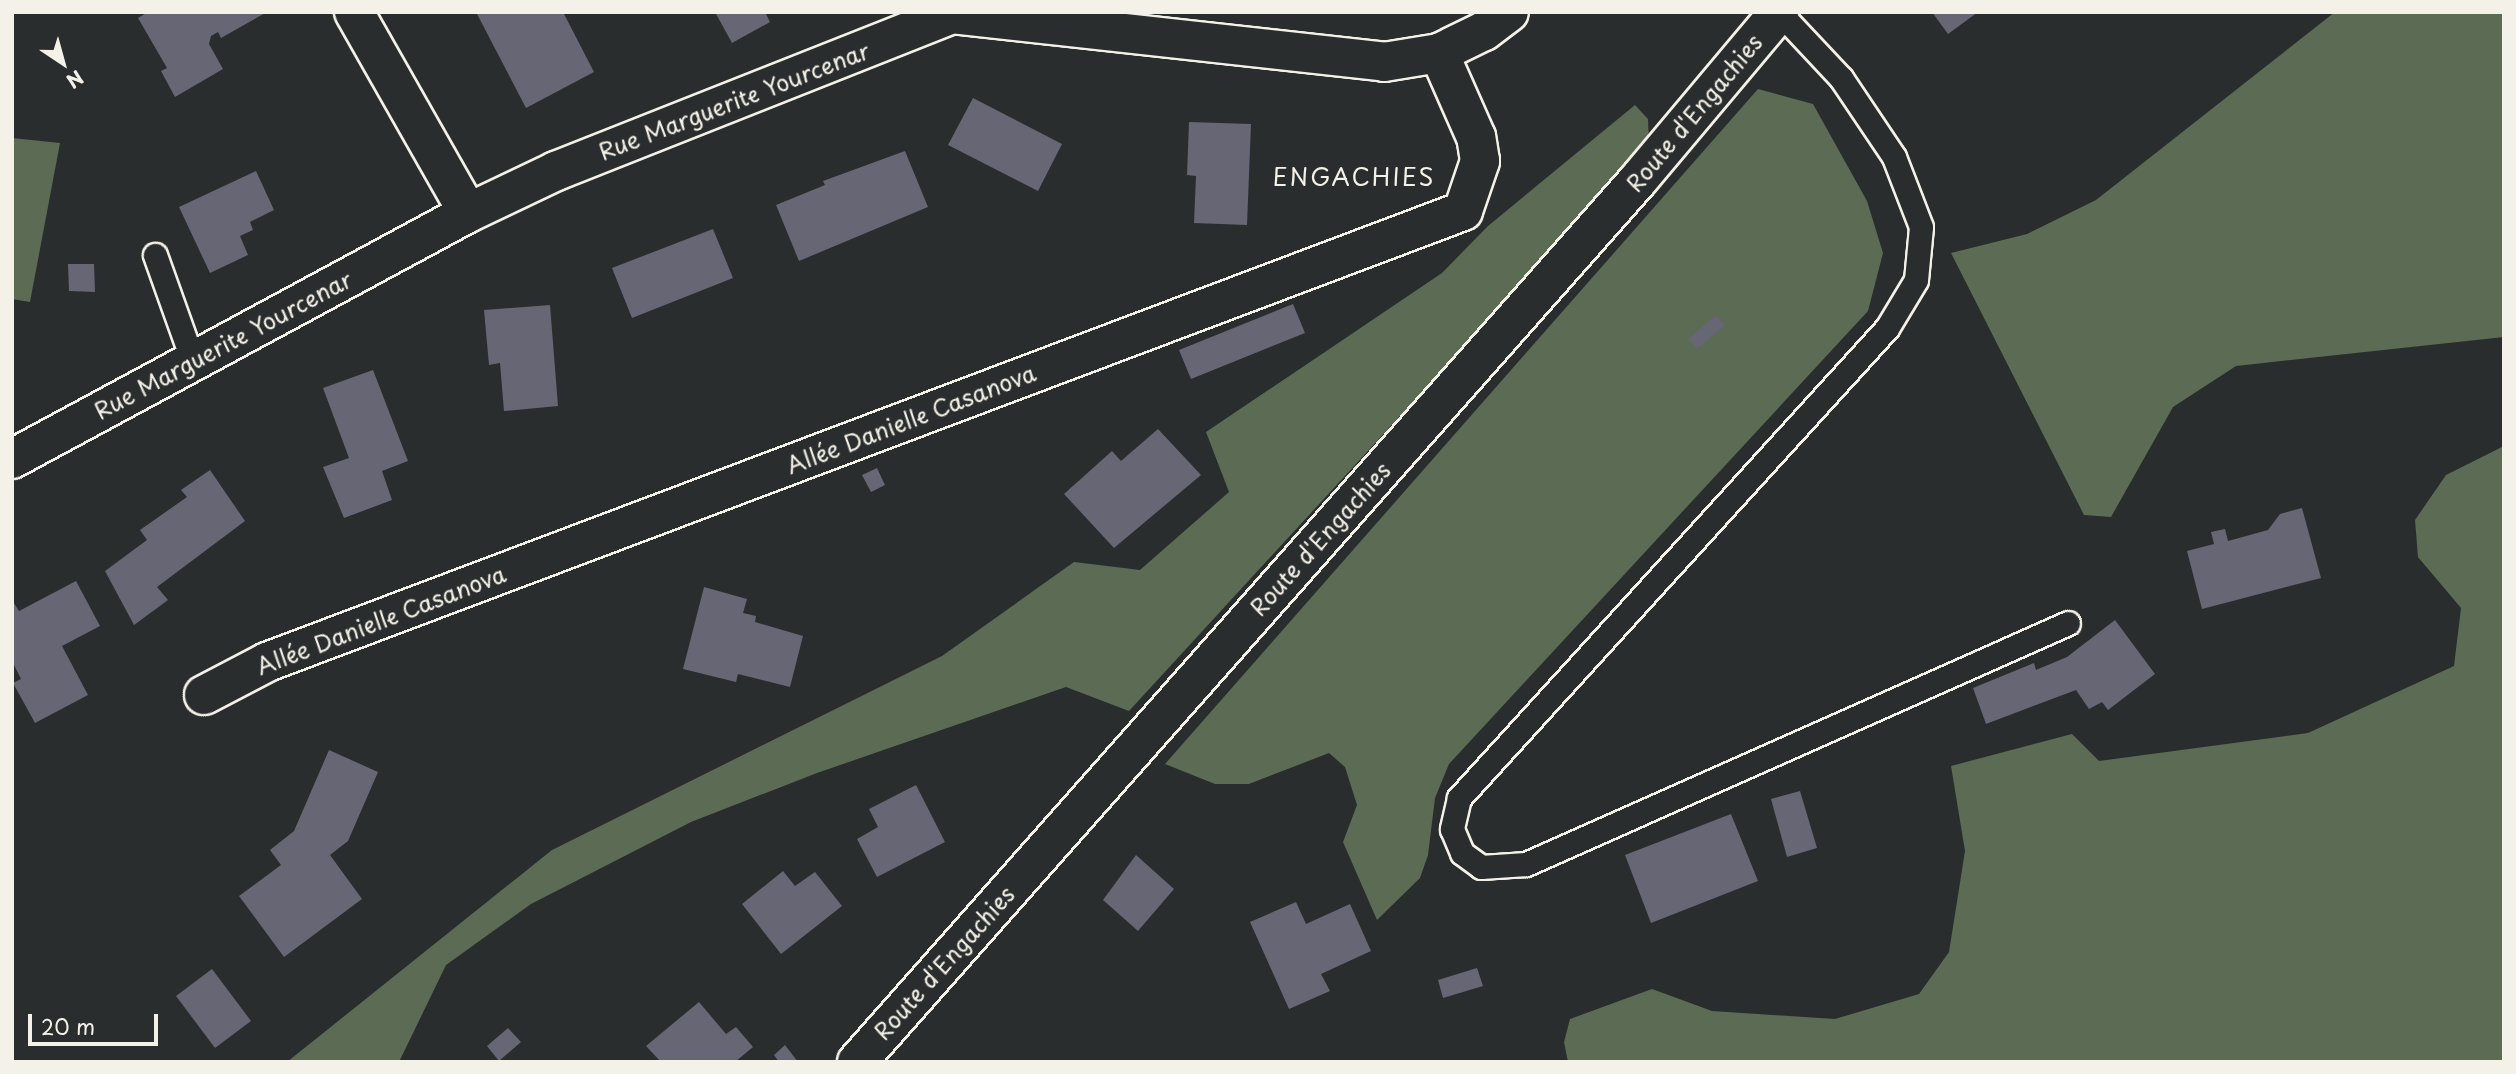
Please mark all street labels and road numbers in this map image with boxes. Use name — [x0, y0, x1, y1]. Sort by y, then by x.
street label: Route d'Engachies — [1620, 28, 1768, 198]
street label: Rue Marguerite Yourcenar — [594, 36, 874, 166]
street label: Rue Marguerite Yourcenar — [89, 265, 357, 425]
street label: Allée Danielle Casanova — [780, 358, 1042, 480]
street label: Route d'Engachies — [1244, 456, 1396, 622]
street label: Allée Danielle Casanova — [250, 559, 512, 681]
street label: Route d'Engachies — [868, 880, 1020, 1046]

